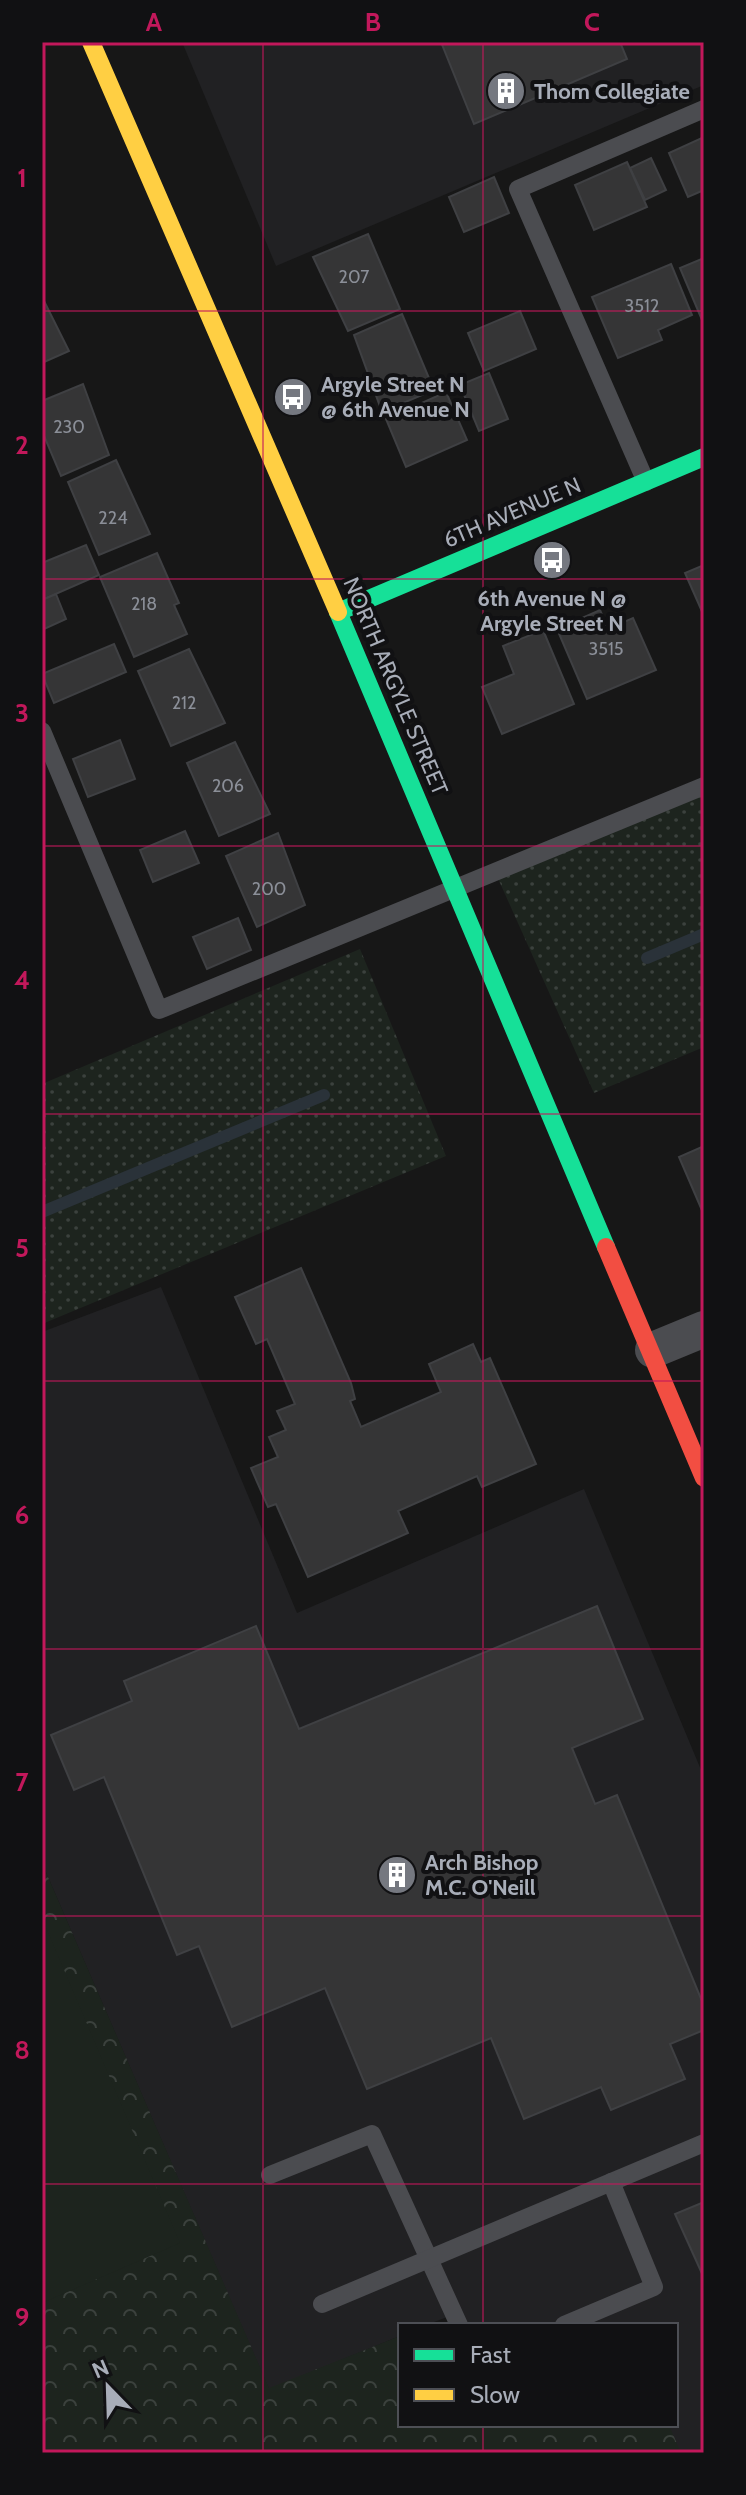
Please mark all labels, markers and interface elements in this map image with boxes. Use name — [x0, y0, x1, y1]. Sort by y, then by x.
text: A — [146, 6, 163, 38]
text: B — [365, 6, 381, 38]
text: C — [584, 6, 600, 38]
building icon: Thom Collegiate — [485, 70, 527, 112]
place label: Thom Collegiate — [534, 78, 690, 105]
text: 1 — [17, 162, 27, 194]
house number: 207 — [339, 266, 369, 288]
house number: 3512 — [625, 295, 659, 317]
place label: Argyle Street N @ 6th Avenue N — [321, 371, 470, 423]
bus stop icon: Argyle Street N @ 6th Avenue N — [272, 376, 314, 418]
house number: 230 — [53, 416, 85, 438]
text: 2 — [15, 429, 29, 461]
street label: 6TH AVENUE N — [440, 471, 585, 553]
house number: 224 — [98, 507, 128, 529]
bus stop icon: 6th Avenue N @ Argyle Street N — [531, 539, 573, 581]
street label: NORTH ARGYLE STREET — [337, 573, 454, 799]
place label: 6th Avenue N @ Argyle Street N — [478, 585, 626, 637]
house number: 218 — [131, 593, 157, 615]
house number: 3515 — [588, 638, 624, 660]
house number: 212 — [172, 692, 196, 714]
text: 3 — [15, 697, 29, 729]
house number: 206 — [212, 775, 244, 797]
house number: 200 — [252, 878, 286, 900]
text: 4 — [14, 964, 30, 996]
text: 5 — [15, 1232, 29, 1264]
text: 6 — [15, 1499, 29, 1531]
text: 7 — [15, 1766, 29, 1798]
place label: Arch Bishop M.C. O'Neill — [425, 1849, 538, 1901]
building icon: Arch Bishop M.C. O'Neill — [376, 1854, 418, 1896]
text: 8 — [14, 2034, 30, 2066]
text: 9 — [15, 2301, 29, 2333]
legend — [398, 2323, 678, 2427]
text: Fast — [470, 2340, 511, 2369]
north arrow — [68, 2347, 148, 2427]
text: N — [88, 2354, 113, 2385]
text: Slow — [470, 2380, 520, 2409]

